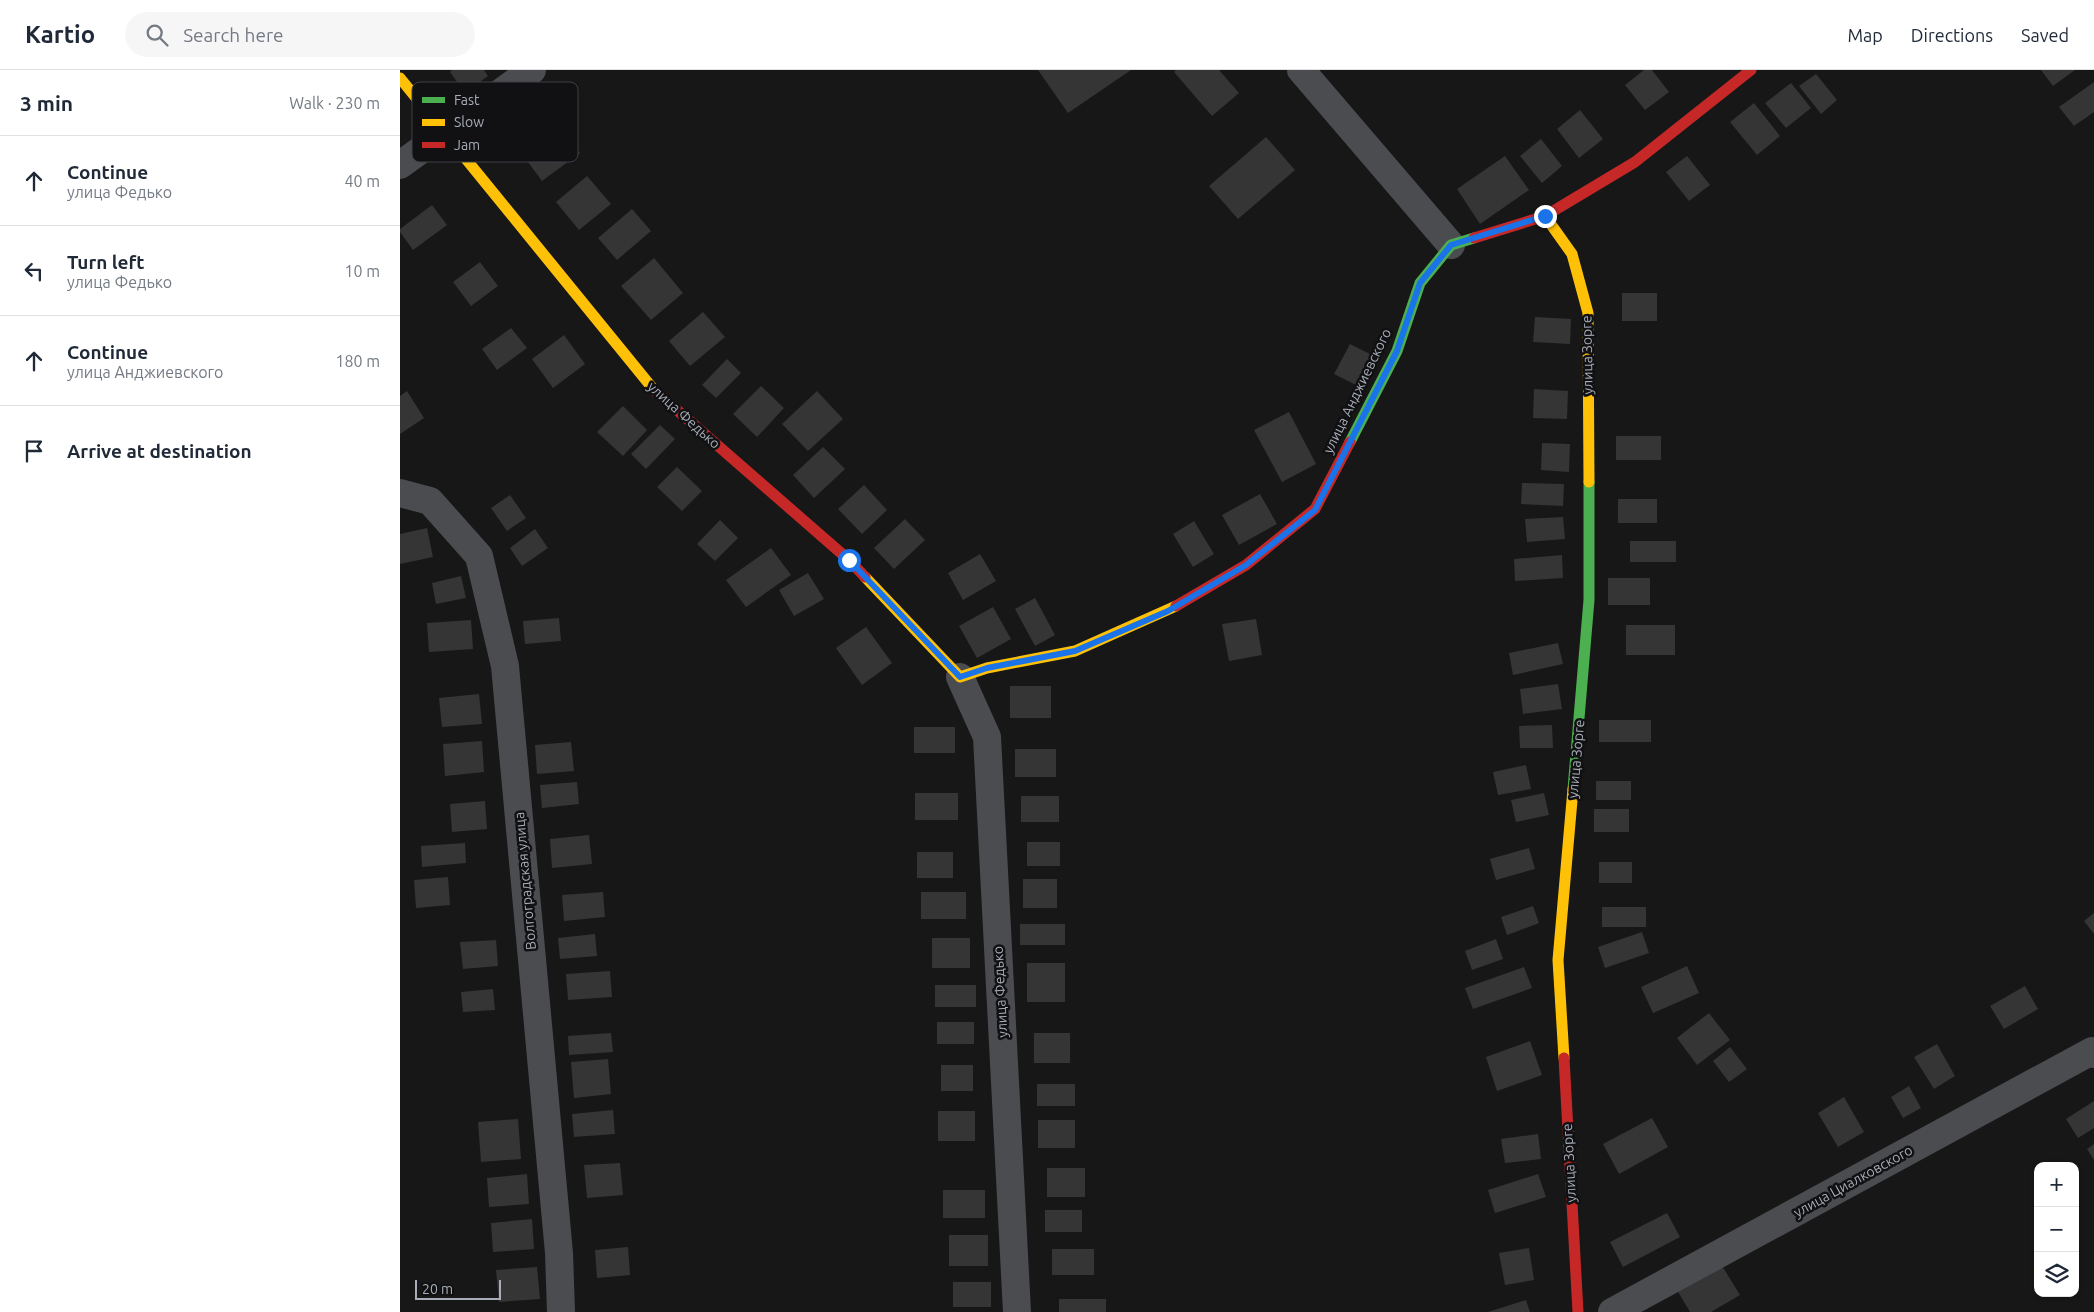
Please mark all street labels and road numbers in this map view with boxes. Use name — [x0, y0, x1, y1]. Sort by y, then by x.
street label: улица Зорге — [1578, 315, 1596, 395]
street label: улица Анджиевского — [1320, 326, 1394, 456]
street label: улица Федько — [645, 378, 723, 452]
street label: улица Зорге — [1565, 719, 1587, 799]
street label: Волгоградская улица — [511, 811, 539, 951]
street label: улица Федько — [990, 946, 1010, 1038]
street label: улица Зорге — [1559, 1123, 1579, 1203]
street label: улица Циалковского — [1791, 1142, 1915, 1220]

